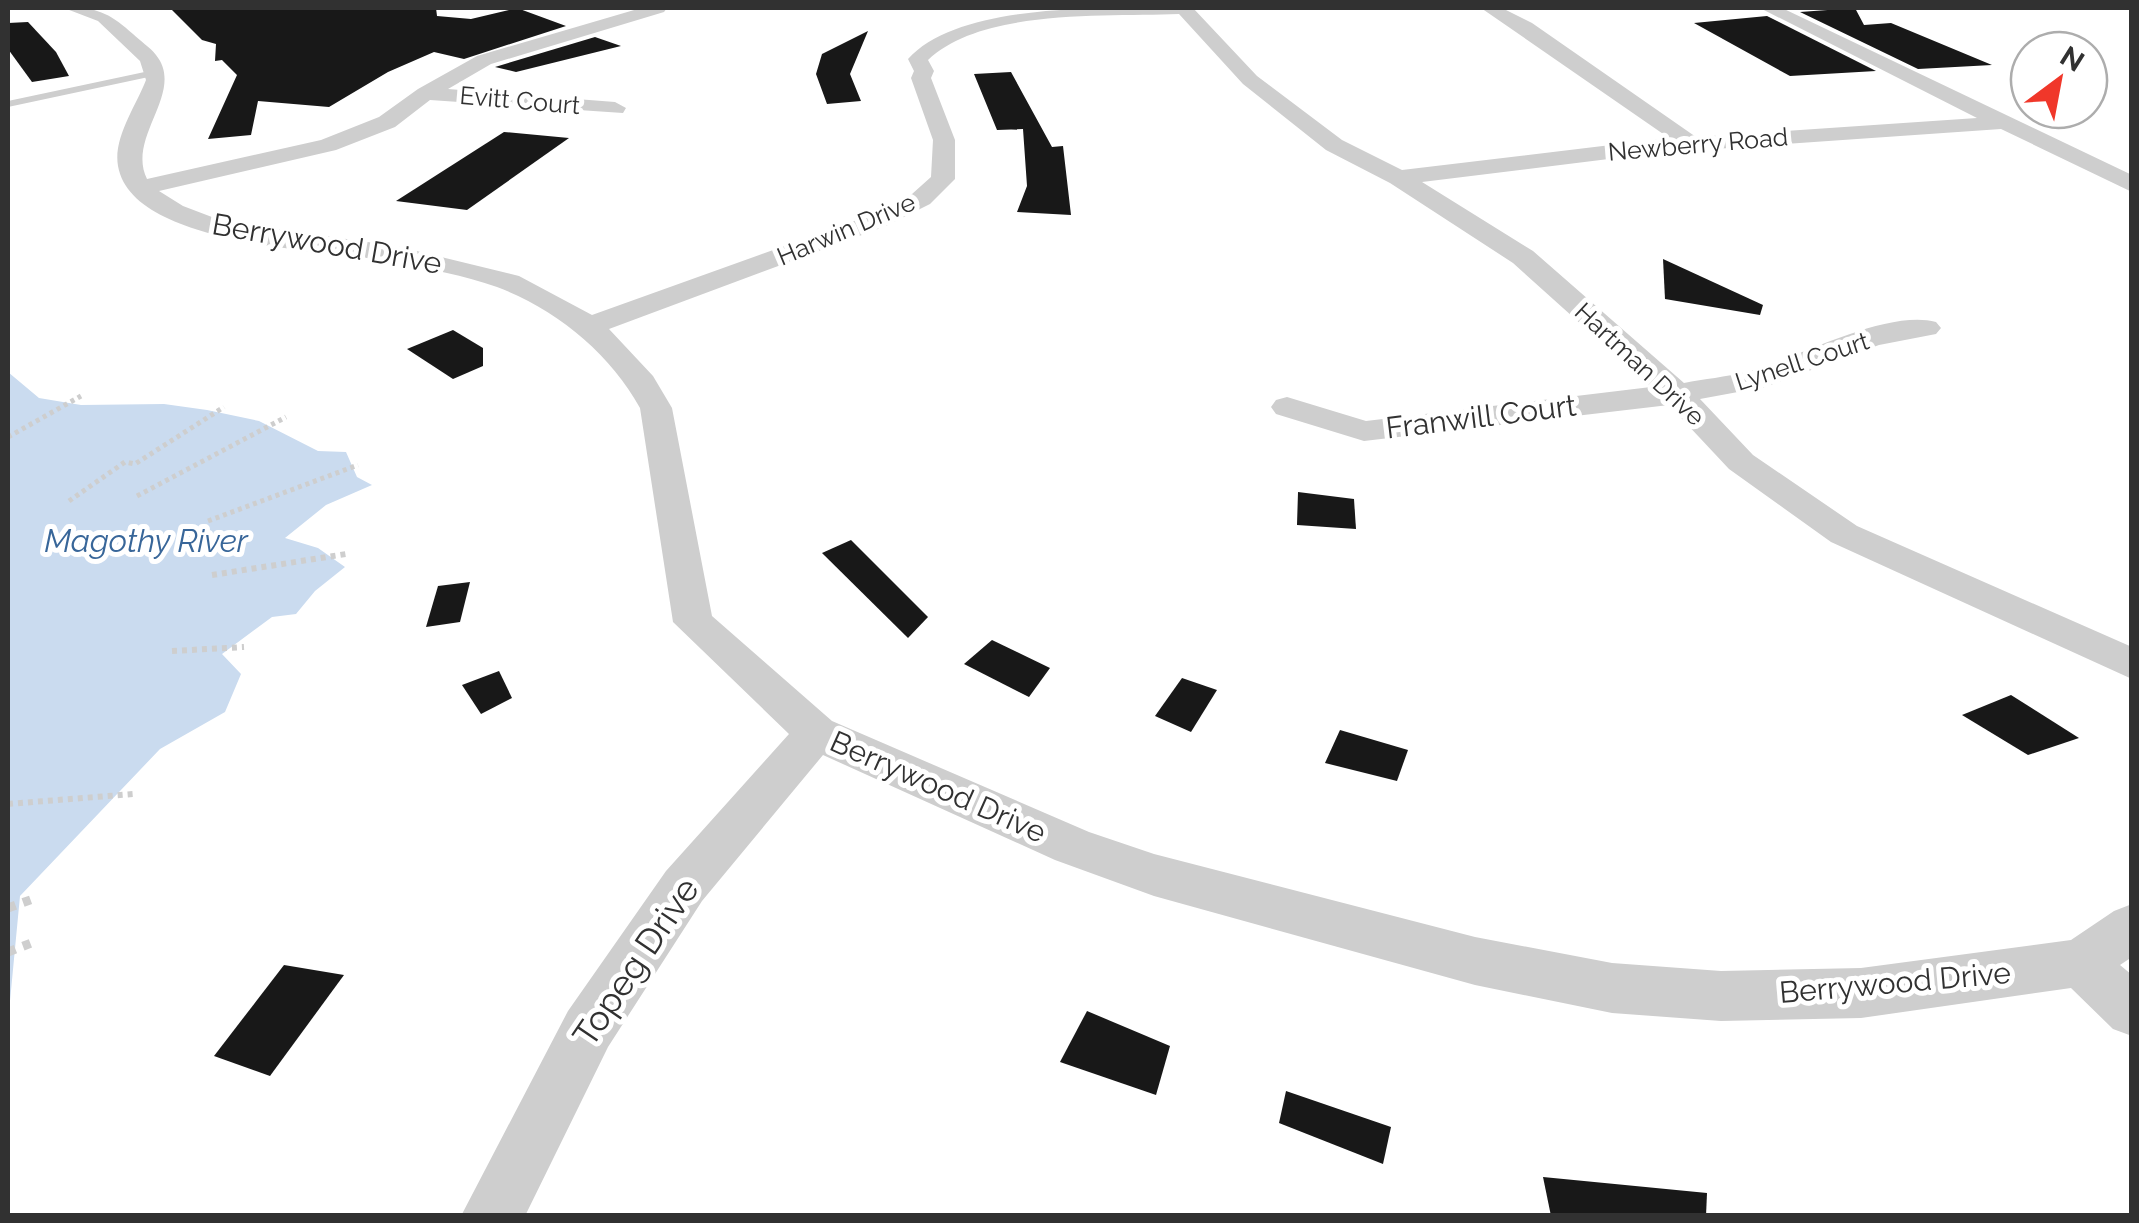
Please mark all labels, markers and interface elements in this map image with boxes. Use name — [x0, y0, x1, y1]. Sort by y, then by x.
north arrow — [2009, 30, 2109, 130]
text: N — [2054, 40, 2090, 79]
street label: Evitt Court — [459, 80, 582, 120]
street label: Newberry Road — [1607, 121, 1789, 167]
street label: Harwin Drive — [772, 186, 920, 272]
street label: Berrywood Drive — [210, 206, 445, 281]
street label: Hartman Drive — [1569, 296, 1711, 432]
street label: Lynell Court — [1731, 325, 1873, 397]
street label: Franwill Court — [1384, 387, 1578, 446]
water label: Magothy River — [44, 522, 249, 559]
street label: Berrywood Drive — [825, 723, 1051, 850]
street label: Topeg Drive — [564, 870, 707, 1054]
street label: Berrywood Drive — [1778, 955, 2012, 1010]

